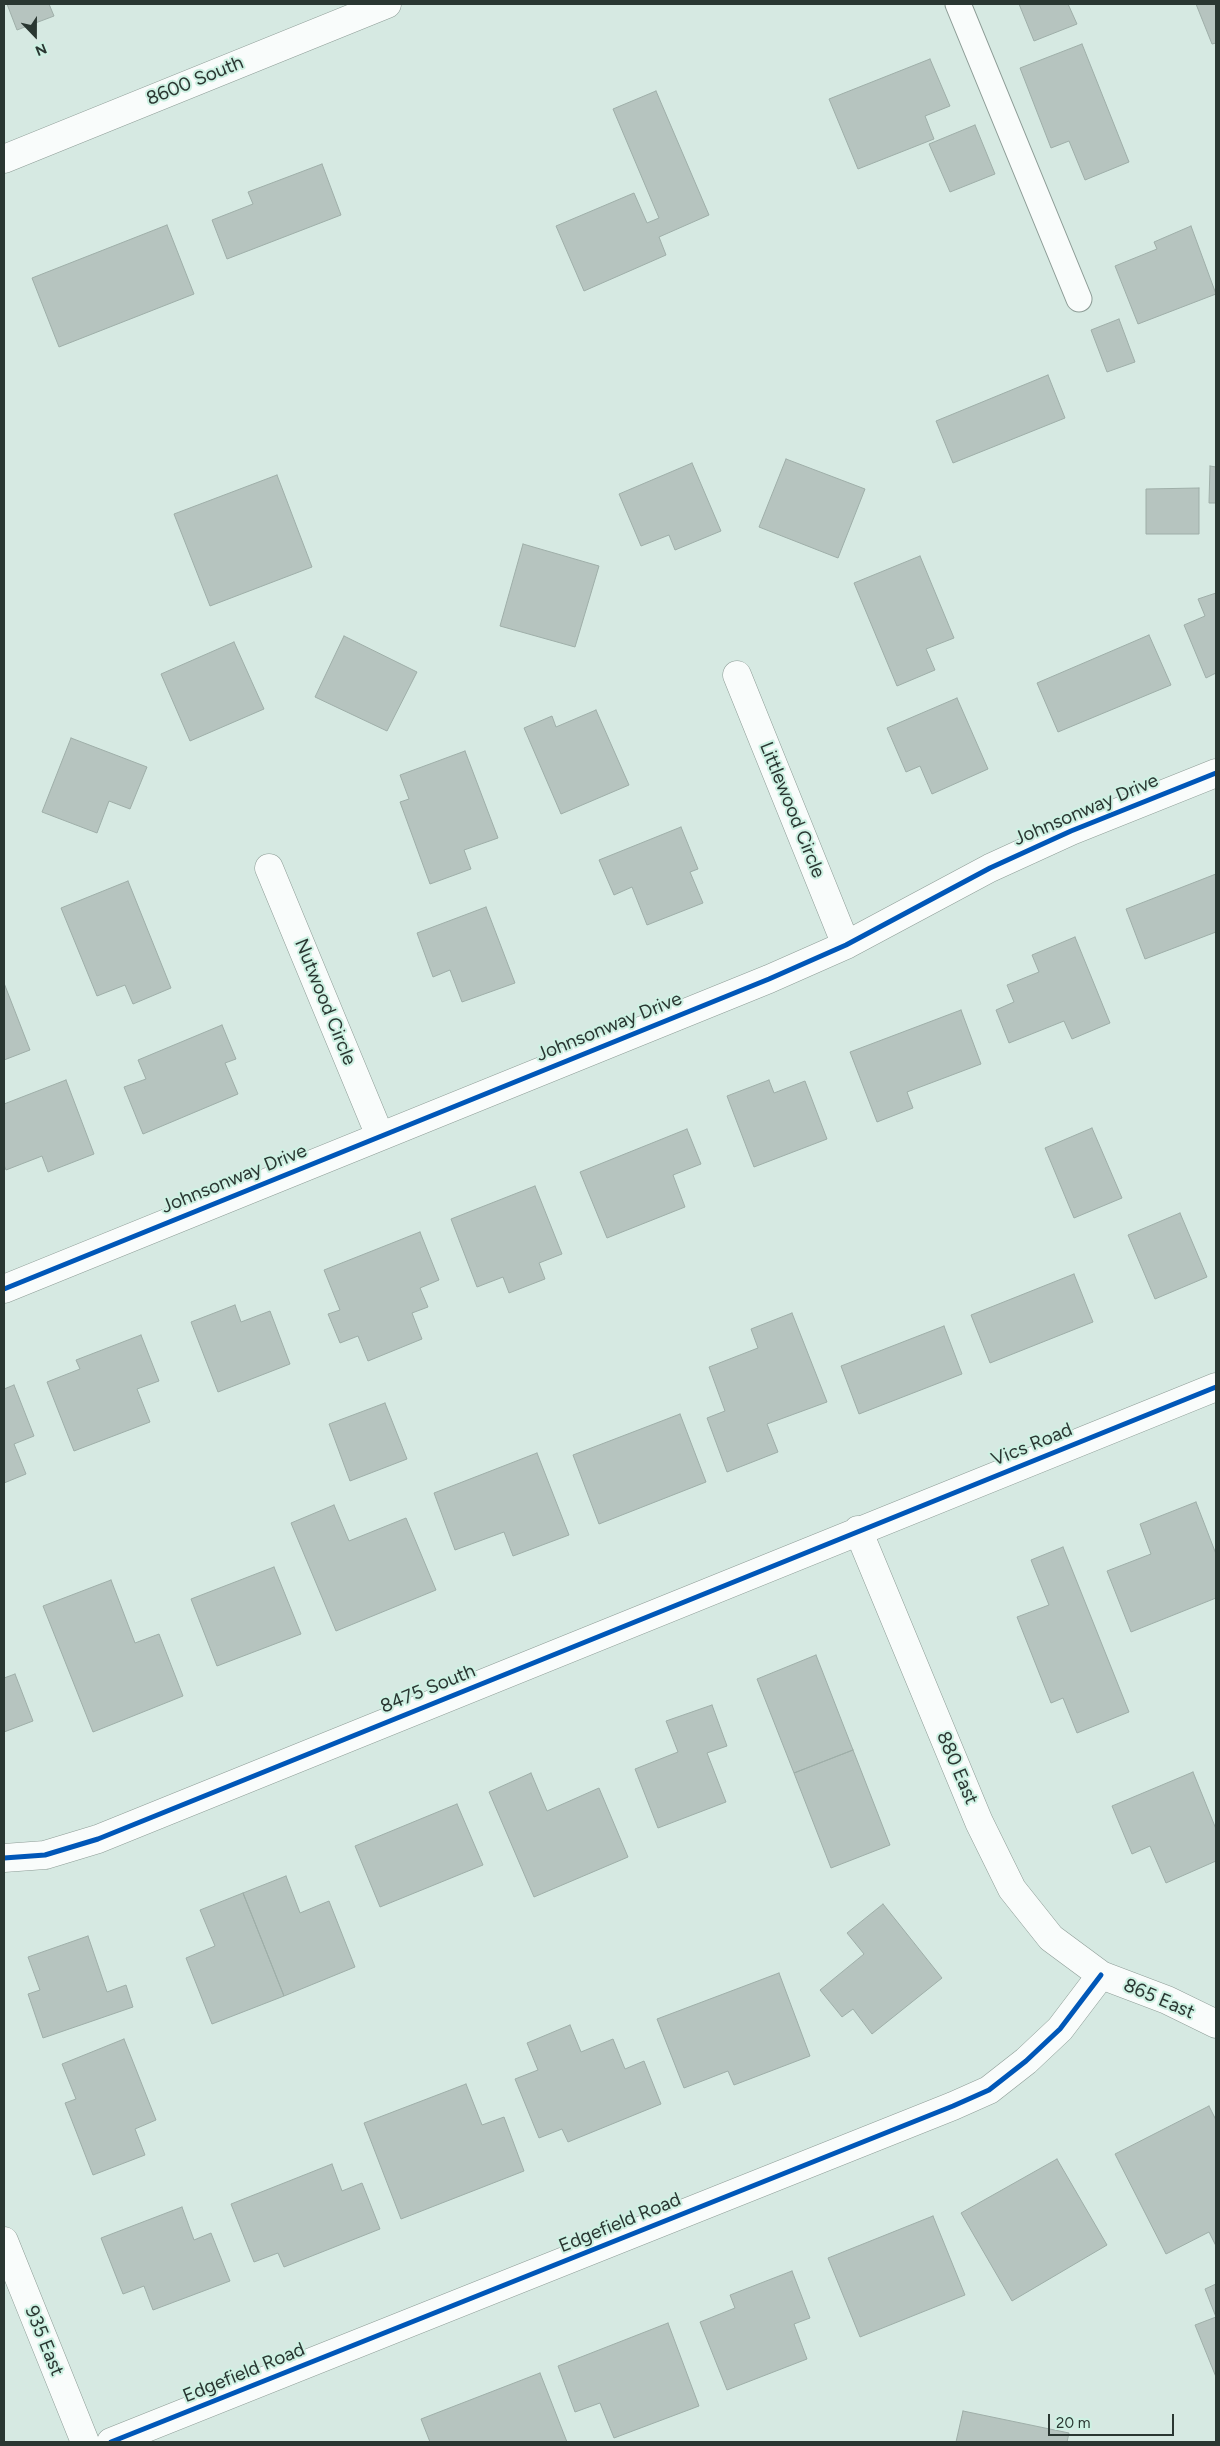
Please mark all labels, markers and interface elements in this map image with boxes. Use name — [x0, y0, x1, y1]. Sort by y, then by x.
north arrow — [10, 10, 60, 60]
text: N — [33, 39, 49, 59]
street label: 8600 South — [143, 51, 247, 111]
street label: Littlewood Circle — [754, 739, 830, 881]
street label: Johnsonway Drive — [1010, 769, 1162, 851]
street label: Nutwood Circle — [289, 935, 361, 1069]
street label: Johnsonway Drive — [533, 987, 685, 1067]
street label: Johnsonway Drive — [158, 1139, 310, 1219]
street label: Vics Road — [988, 1418, 1076, 1472]
street label: 8475 South — [377, 1660, 479, 1718]
street label: 880 East — [931, 1728, 983, 1808]
street label: 865 East — [1120, 1974, 1198, 2024]
street label: Edgefield Road — [556, 2188, 684, 2258]
street label: 935 East — [20, 2303, 68, 2379]
street label: Edgefield Road — [180, 2338, 308, 2408]
scale bar — [1050, 2404, 1176, 2436]
text: 20 m — [1056, 2414, 1090, 2432]

